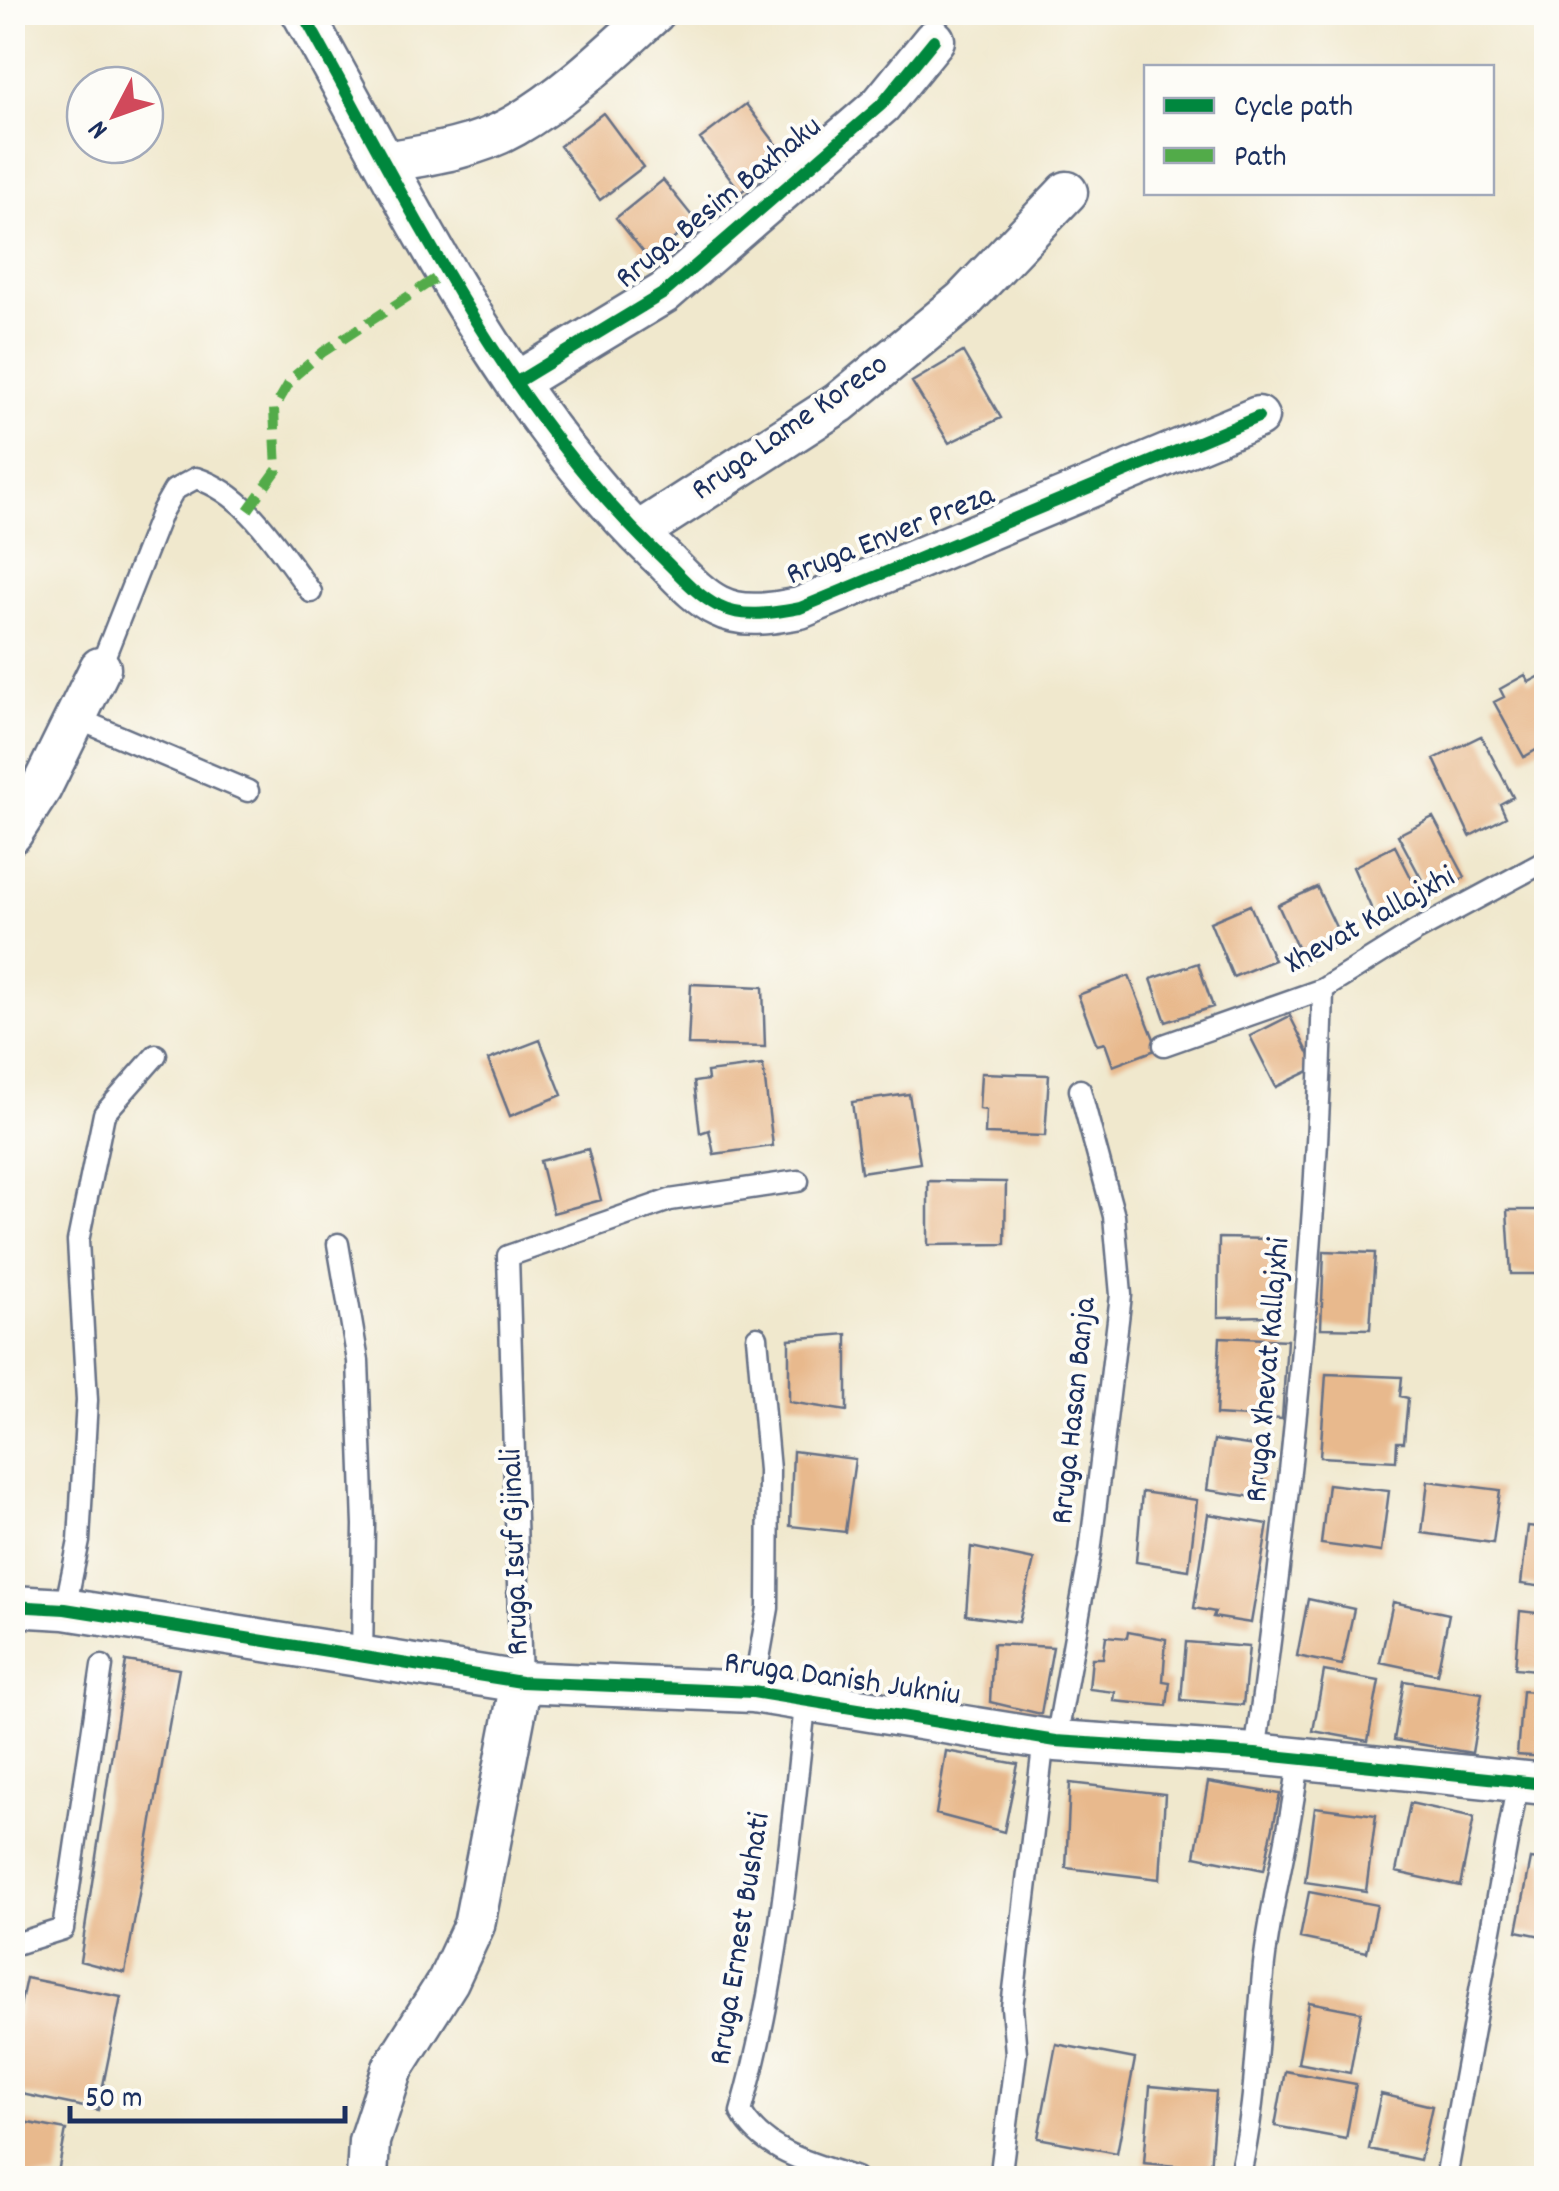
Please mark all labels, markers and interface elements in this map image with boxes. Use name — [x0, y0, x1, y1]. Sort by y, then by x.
north arrow — [65, 65, 165, 165]
legend — [1144, 65, 1494, 195]
text: Cycle path — [1234, 88, 1353, 131]
street label: Rruga Besim Baxhaku — [607, 106, 833, 302]
text: N — [80, 110, 120, 146]
text: Path — [1234, 138, 1287, 181]
street label: Rruga Lame Koreco — [683, 344, 899, 514]
street label: Rruga Enver Preza — [780, 474, 1003, 600]
street label: Xhevat Kallajxhi — [1277, 856, 1465, 988]
street label: Rruga Xhevat Kallajxhi — [1235, 1235, 1305, 1504]
street label: Rruga Hasan Banja — [1041, 1294, 1111, 1527]
street label: Rruga Isuf Gjinali — [490, 1448, 544, 1656]
street label: Rruga Danish Jukniu — [721, 1642, 963, 1720]
street label: Rruga Ernest Bushati — [699, 1809, 785, 2069]
scale bar — [70, 2061, 345, 2123]
text: 50 m — [85, 2079, 143, 2122]

